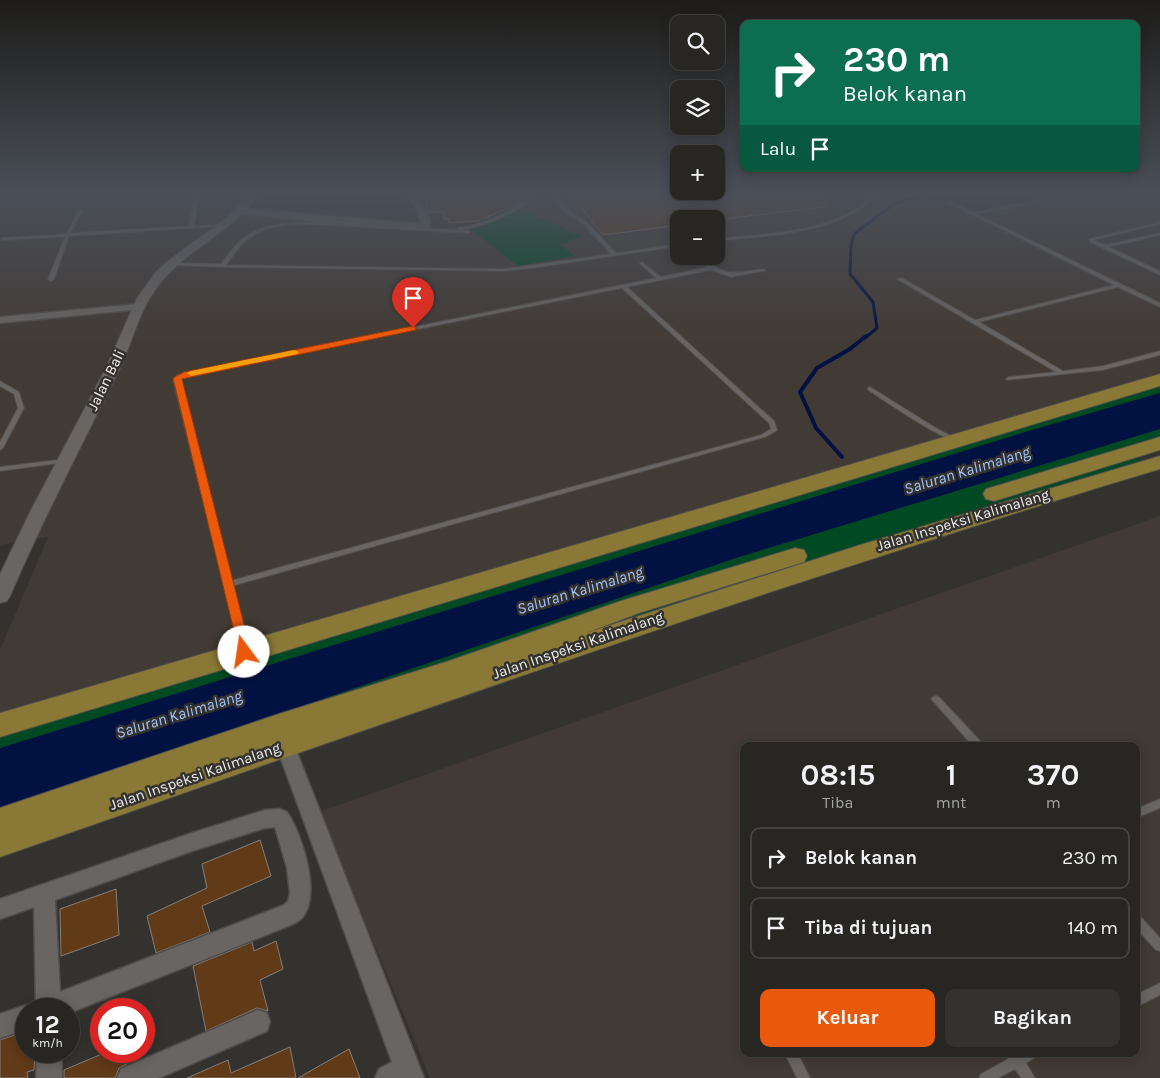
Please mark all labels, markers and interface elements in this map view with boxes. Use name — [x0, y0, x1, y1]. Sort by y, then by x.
map controls — [670, 15, 725, 265]
button: search — [670, 15, 725, 70]
text: 230 m — [843, 39, 950, 80]
icon: right — [760, 40, 825, 105]
button: layers — [670, 80, 725, 135]
text: Belok kanan — [843, 81, 967, 107]
icon: arrive — [806, 135, 834, 163]
text: Lalu — [760, 138, 796, 160]
button: + — [670, 145, 725, 200]
button: − — [670, 210, 725, 265]
pin — [392, 277, 434, 328]
icon: arrive — [399, 284, 427, 312]
street label: Jalan Bali — [84, 347, 128, 413]
water label: Saluran Kalimalang — [902, 442, 1033, 498]
street label: Jalan Inspeksi Kalimalang — [874, 485, 1052, 555]
water label: Saluran Kalimalang — [515, 562, 646, 618]
street label: Jalan Inspeksi Kalimalang — [490, 607, 666, 683]
position arrow — [217, 625, 269, 677]
water label: Saluran Kalimalang — [114, 686, 245, 742]
street label: Jalan Inspeksi Kalimalang — [107, 738, 283, 814]
text: 08:15 — [801, 757, 875, 793]
text: 1 — [946, 757, 956, 793]
text: 370 — [1027, 757, 1079, 793]
text: Tiba — [822, 793, 853, 812]
text: mnt — [936, 793, 966, 812]
text: m — [1046, 793, 1061, 812]
icon: right — [762, 844, 790, 872]
text: Belok kanan — [805, 847, 917, 869]
text: 230 m — [1062, 847, 1118, 869]
icon: arrive — [762, 914, 790, 942]
text: Tiba di tujuan — [805, 917, 932, 939]
text: 140 m — [1068, 917, 1118, 939]
button: Keluar — [760, 989, 935, 1047]
button: Bagikan — [945, 989, 1120, 1047]
speed limit sign: 20 — [90, 998, 155, 1063]
text: 12 — [35, 1010, 60, 1039]
text: km/h — [32, 1036, 63, 1050]

